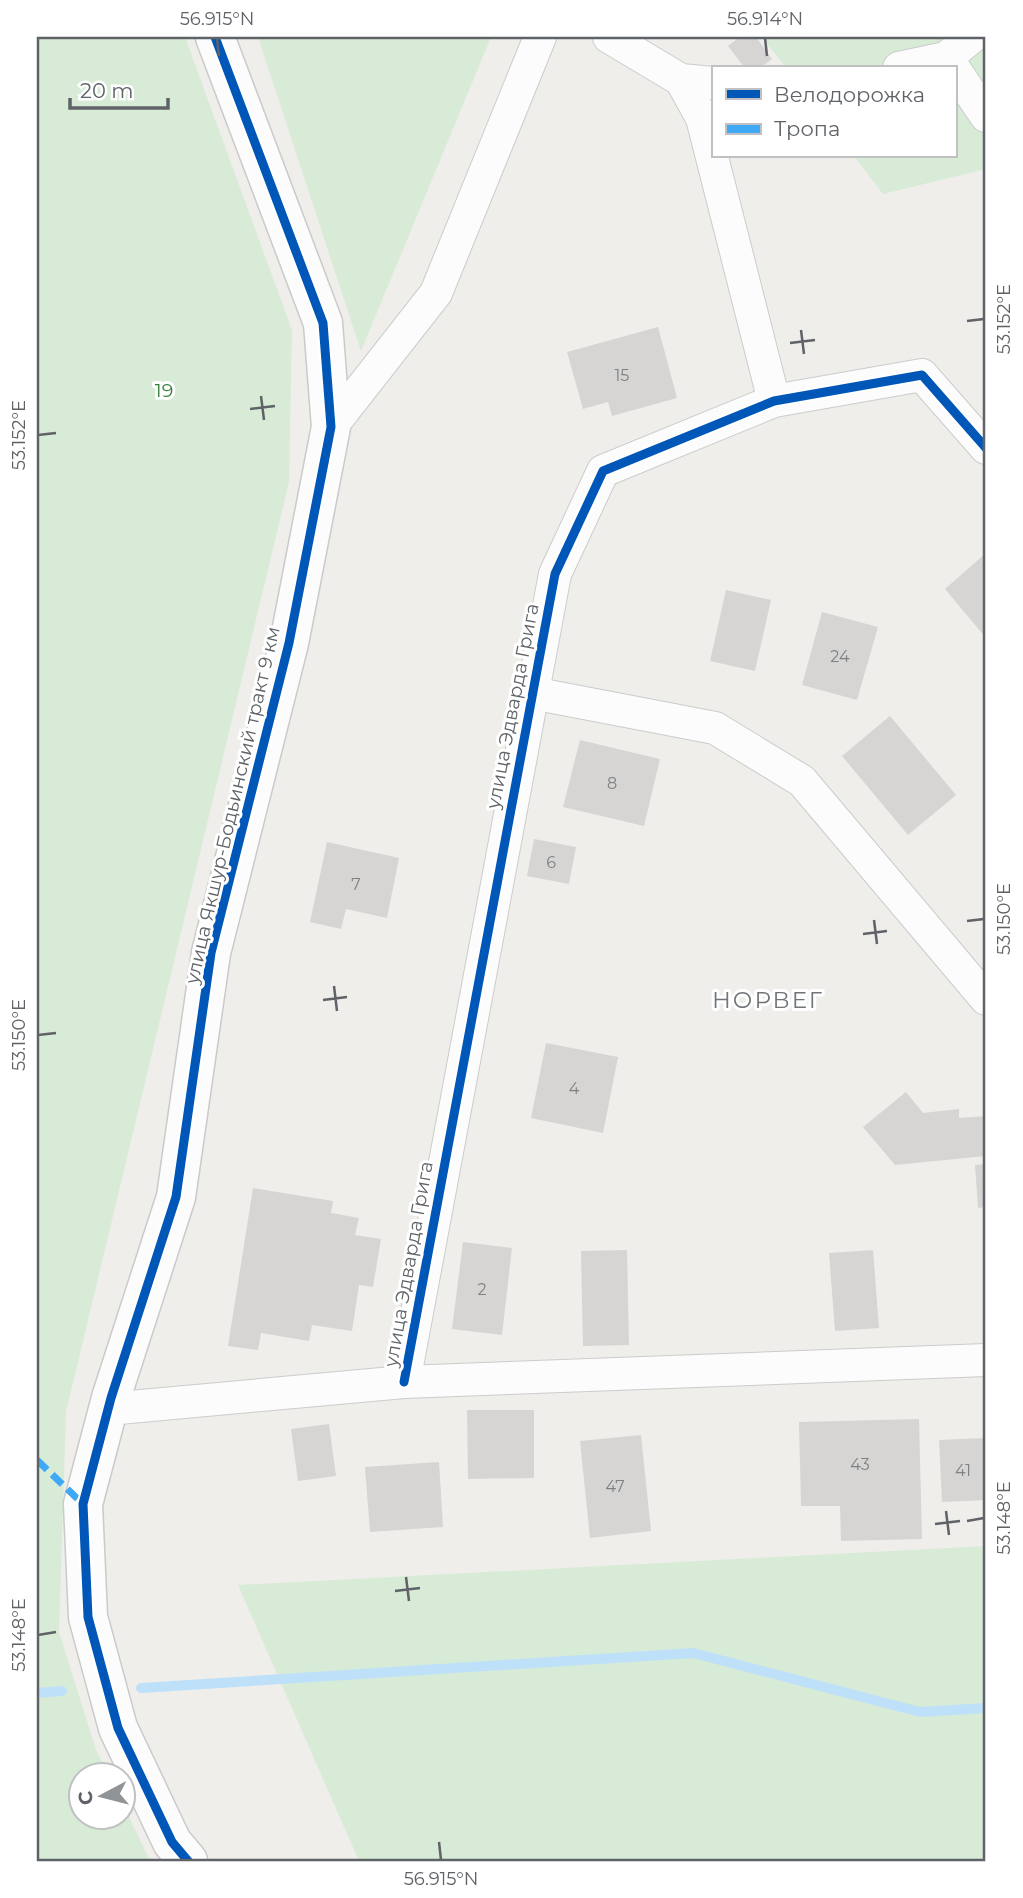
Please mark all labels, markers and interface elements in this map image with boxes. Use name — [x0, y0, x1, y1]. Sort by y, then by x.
text: 56.915°N — [180, 8, 254, 30]
text: 56.914°N — [727, 8, 803, 30]
scale bar — [70, 66, 168, 110]
legend — [712, 66, 956, 158]
text: 20 m — [80, 78, 134, 103]
text: Велодорожка — [774, 82, 925, 107]
text: Тропа — [774, 116, 840, 141]
text: 53.152°E — [993, 284, 1015, 354]
house number: 15 — [615, 366, 629, 385]
park label: 19 — [155, 379, 173, 402]
text: 53.152°E — [8, 400, 30, 470]
street label: улица Эдварда Грига — [481, 602, 544, 812]
street label: улица Якшур-Бодьинский тракт 9 км — [180, 624, 285, 987]
house number: 24 — [830, 647, 850, 666]
house number: 8 — [607, 774, 617, 793]
house number: 6 — [546, 853, 556, 872]
house number: 7 — [351, 875, 361, 894]
text: 53.150°E — [993, 883, 1015, 955]
district label: НОРВЕГ — [712, 986, 824, 1014]
text: 53.150°E — [8, 999, 30, 1071]
house number: 4 — [569, 1079, 580, 1098]
street label: улица Эдварда Грига — [379, 1159, 438, 1370]
house number: 2 — [477, 1280, 487, 1299]
house number: 43 — [850, 1455, 870, 1474]
house number: 41 — [955, 1461, 971, 1480]
house number: 47 — [605, 1477, 625, 1496]
text: 53.148°E — [993, 1481, 1015, 1555]
text: 53.148°E — [8, 1598, 30, 1672]
north arrow — [66, 1762, 136, 1832]
text: С — [73, 1790, 98, 1806]
text: 56.915°N — [404, 1868, 478, 1890]

